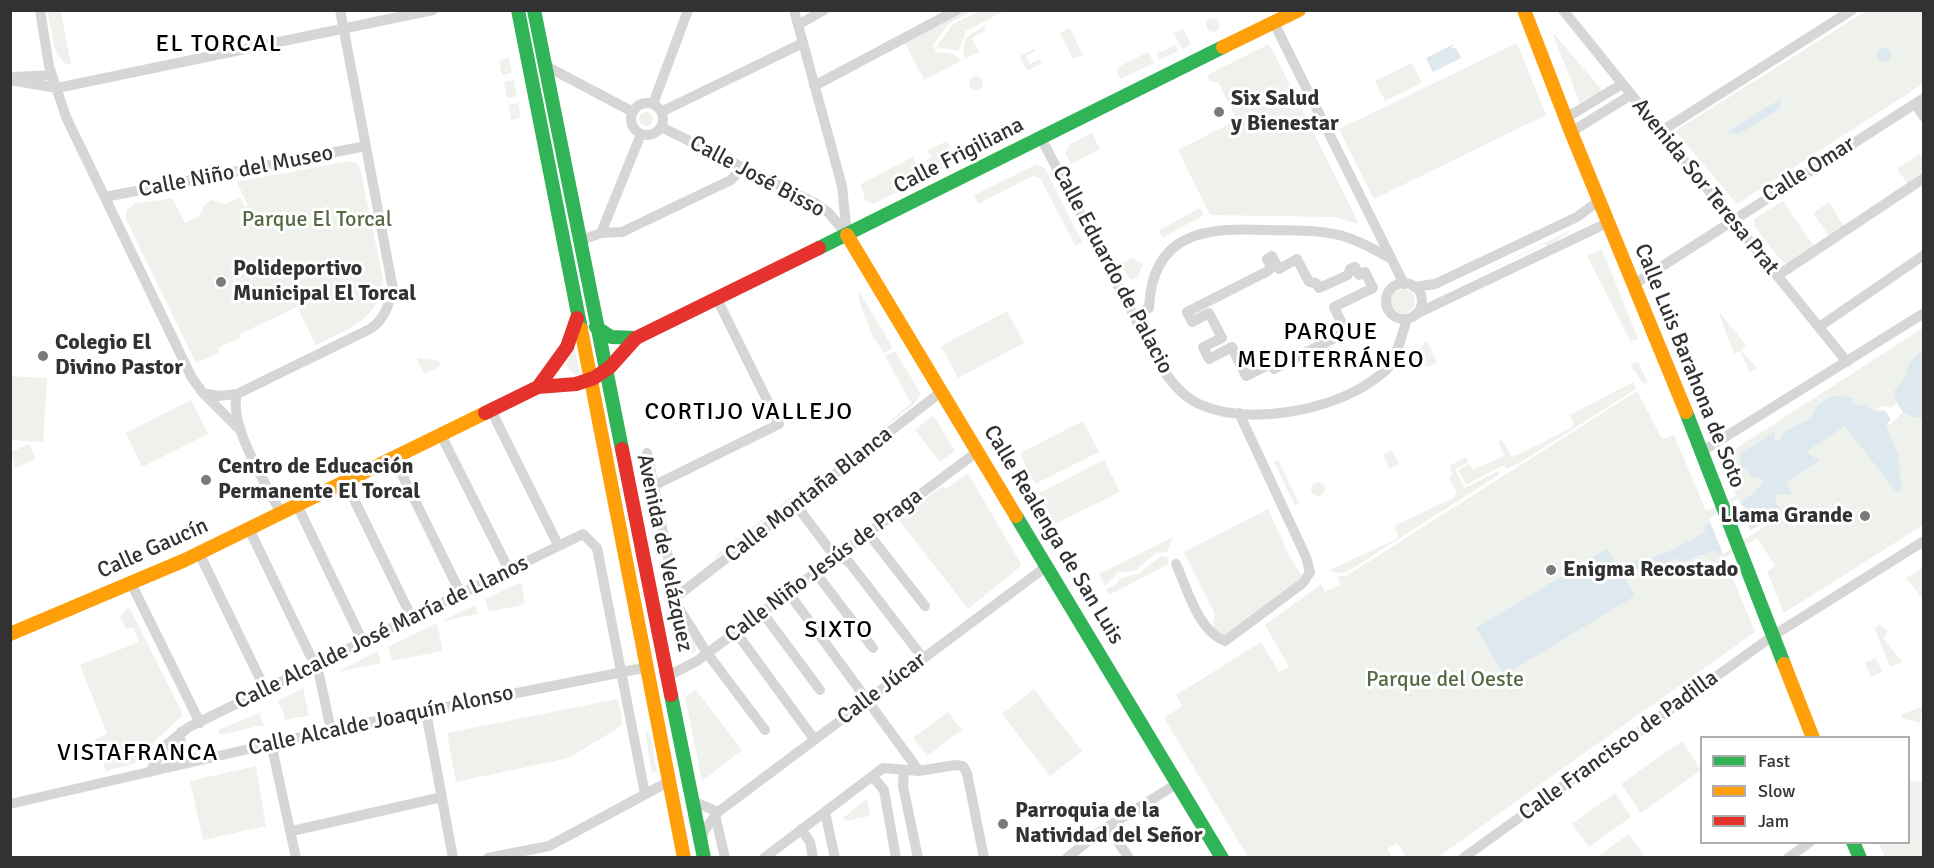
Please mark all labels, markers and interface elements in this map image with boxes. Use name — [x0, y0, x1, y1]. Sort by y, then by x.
district label: EL TORCAL — [155, 31, 283, 59]
place label: Six Salud y Bienestar — [1231, 86, 1339, 138]
street label: Avenida Sor Teresa Prat — [1626, 94, 1784, 280]
marker: Six Salud y Bienestar — [1212, 105, 1226, 119]
street label: Calle Frigiliana — [890, 112, 1028, 200]
street label: Calle José Bisso — [685, 130, 829, 224]
street label: Calle Omar — [1758, 131, 1860, 209]
street label: Calle Niño del Museo — [136, 140, 336, 204]
street label: Calle Eduardo de Palacio — [1046, 162, 1178, 378]
park label: Parque El Torcal — [242, 207, 392, 233]
street label: Calle Luis Barahona de Soto — [1628, 240, 1750, 492]
place label: Polideportivo Municipal El Torcal — [233, 256, 416, 308]
marker: Polideportivo Municipal El Torcal — [214, 275, 228, 289]
district label: PARQUE MEDITERRÁNEO — [1237, 319, 1425, 375]
place label: Colegio El Divino Pastor — [55, 330, 183, 382]
marker: Colegio El Divino Pastor — [36, 349, 50, 363]
district label: CORTIJO VALLEJO — [645, 399, 853, 427]
street label: Calle Montaña Blanca — [720, 421, 898, 569]
street label: Calle Realenga de San Luis — [977, 421, 1129, 649]
street label: Avenida de Velázquez — [630, 452, 698, 654]
place label: Centro de Educación Permanente El Torcal — [218, 454, 420, 506]
marker: Centro de Educación Permanente El Torcal — [199, 473, 213, 487]
street label: Calle Niño Jesús de Praga — [720, 483, 928, 649]
place label: Llama Grande — [1720, 503, 1853, 529]
marker: Llama Grande — [1858, 509, 1872, 523]
street label: Calle Gaucín — [94, 513, 212, 585]
street label: Calle Alcalde José María de Llanos — [231, 550, 533, 716]
place label: Enigma Recostado — [1563, 557, 1738, 583]
marker: Enigma Recostado — [1544, 563, 1558, 577]
district label: SIXTO — [805, 617, 873, 645]
street label: Calle Júcar — [832, 647, 932, 731]
street label: Calle Francisco de Padilla — [1514, 665, 1724, 827]
park label: Parque del Oeste — [1366, 667, 1524, 693]
street label: Calle Alcalde Joaquín Alonso — [246, 680, 516, 762]
legend — [1700, 736, 1910, 844]
district label: VISTAFRANCA — [57, 740, 219, 768]
text: Fast — [1758, 750, 1790, 772]
text: Slow — [1758, 780, 1795, 802]
place label: Parroquia de la Natividad del Señor — [1015, 798, 1202, 849]
text: Jam — [1758, 810, 1789, 832]
marker: Parroquia de la Natividad del Señor — [996, 817, 1010, 831]

